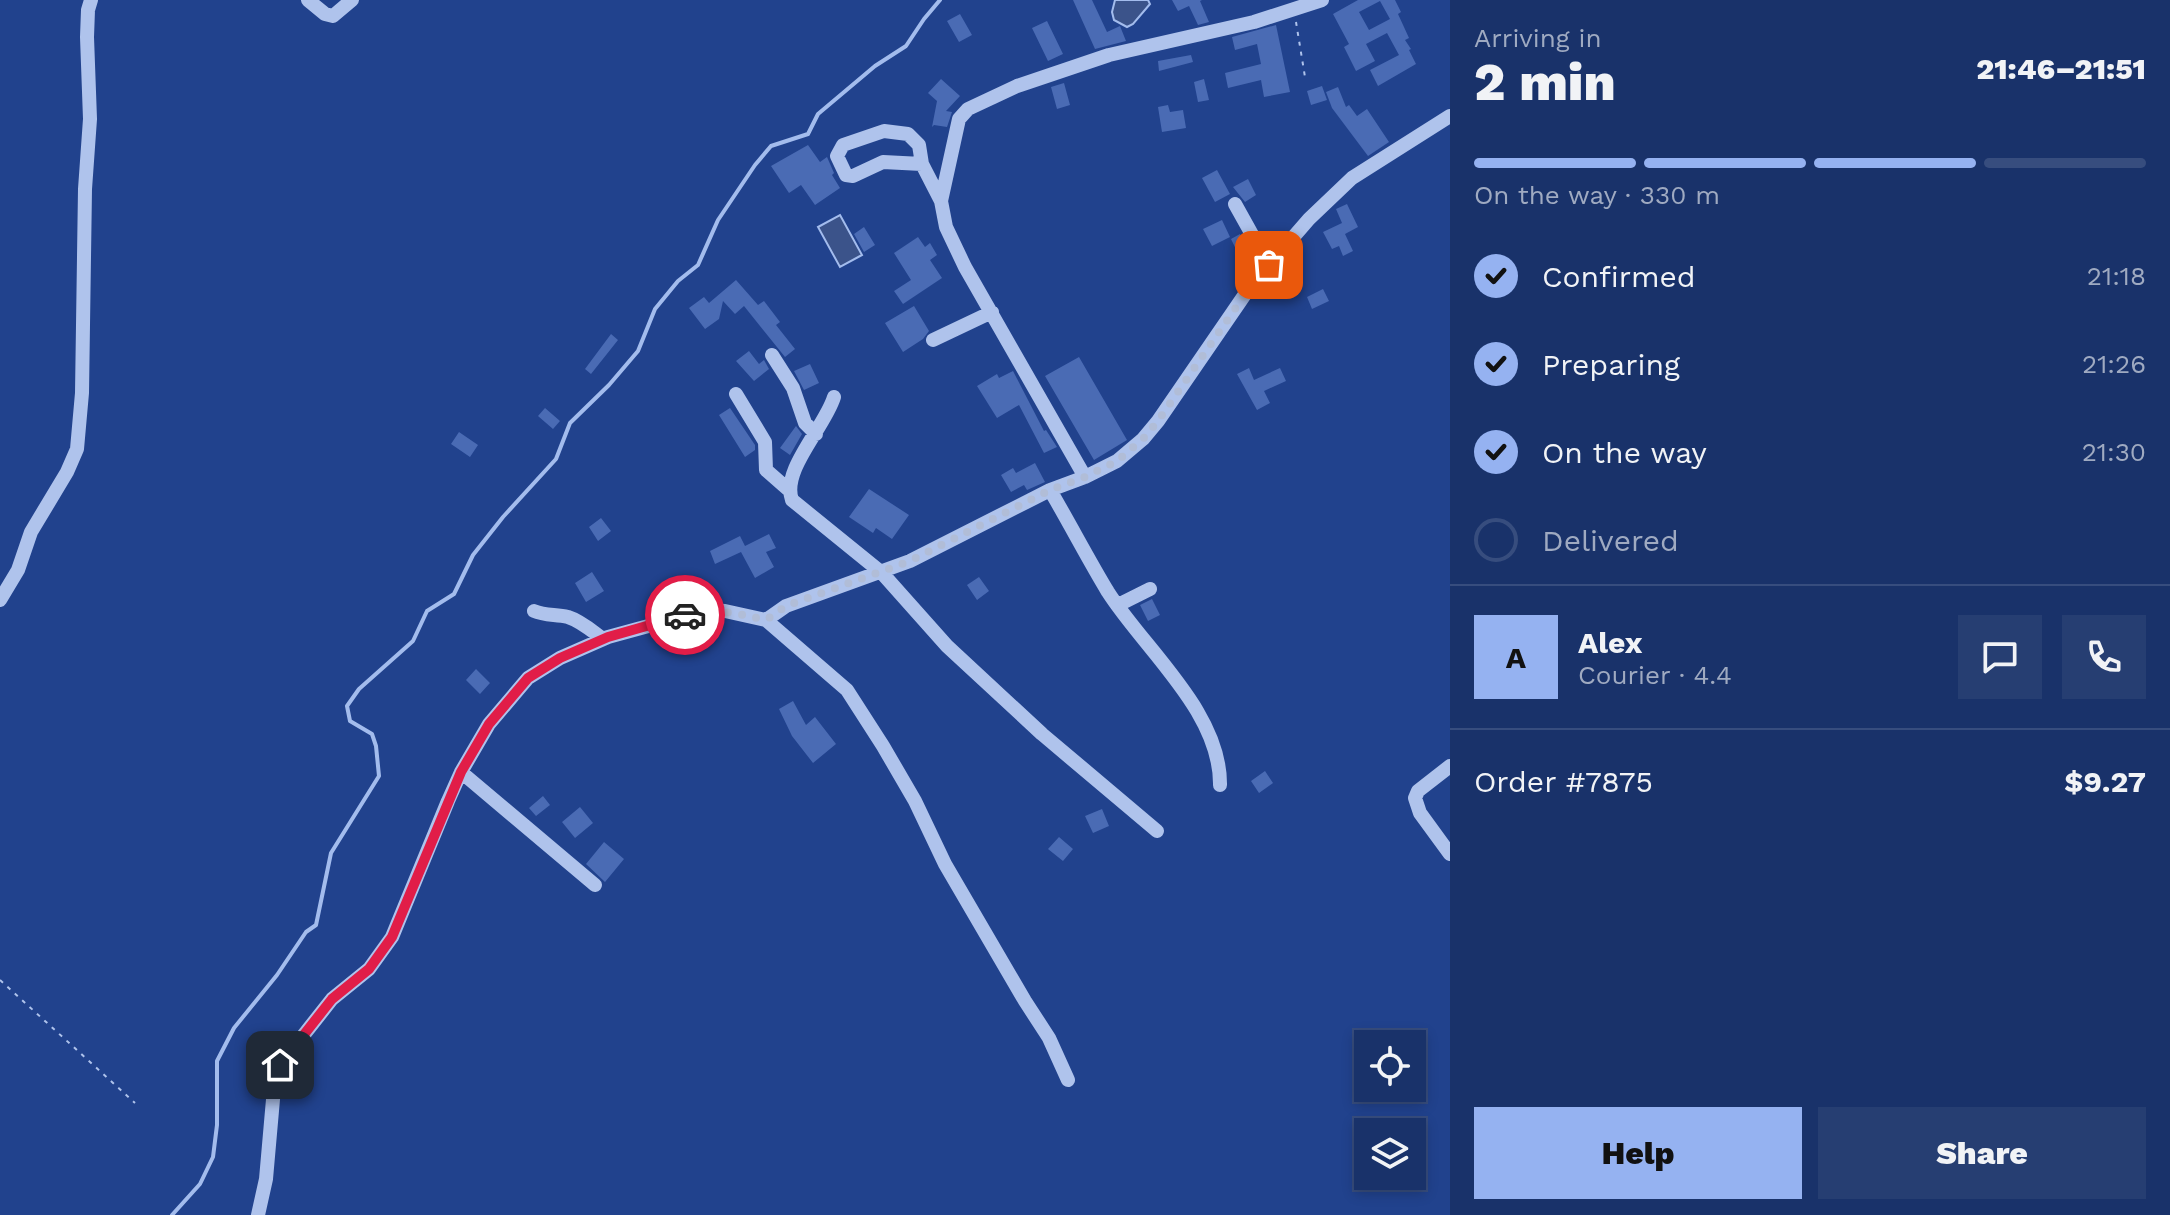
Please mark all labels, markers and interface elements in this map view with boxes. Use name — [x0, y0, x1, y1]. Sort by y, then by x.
text: Arriving in — [1474, 23, 1602, 53]
text: 21:46–21:51 — [1976, 51, 2146, 86]
text: 2 min — [1474, 52, 1616, 113]
text: On the way · 330 m — [1474, 180, 1720, 210]
pin — [1235, 231, 1303, 299]
icon: bag — [1247, 243, 1291, 287]
icon: check — [1474, 254, 1518, 298]
text: Confirmed — [1542, 259, 1696, 294]
text: 21:18 — [2087, 261, 2146, 291]
icon: check — [1474, 342, 1518, 386]
text: Preparing — [1542, 347, 1680, 382]
text: 21:26 — [2082, 349, 2146, 379]
icon: check — [1474, 430, 1518, 474]
text: On the way — [1542, 435, 1707, 470]
text: 21:30 — [2082, 437, 2146, 467]
text: Delivered — [1542, 523, 1679, 558]
courier — [645, 575, 725, 655]
icon: car — [663, 593, 707, 637]
button: chat — [1958, 615, 2042, 699]
button: phone — [2062, 615, 2146, 699]
text: Alex — [1578, 625, 1642, 660]
text: A — [1506, 640, 1526, 675]
text: Courier · 4.4 — [1578, 660, 1732, 690]
text: Order #7875 — [1474, 764, 1653, 799]
text: $9.27 — [2064, 764, 2146, 799]
map controls — [1354, 1030, 1426, 1190]
button: locate — [1354, 1030, 1426, 1102]
pin — [246, 1031, 314, 1099]
icon: home — [258, 1043, 302, 1087]
button: Help — [1474, 1107, 1802, 1199]
button: Share — [1818, 1107, 2146, 1199]
button: layers — [1354, 1118, 1426, 1190]

